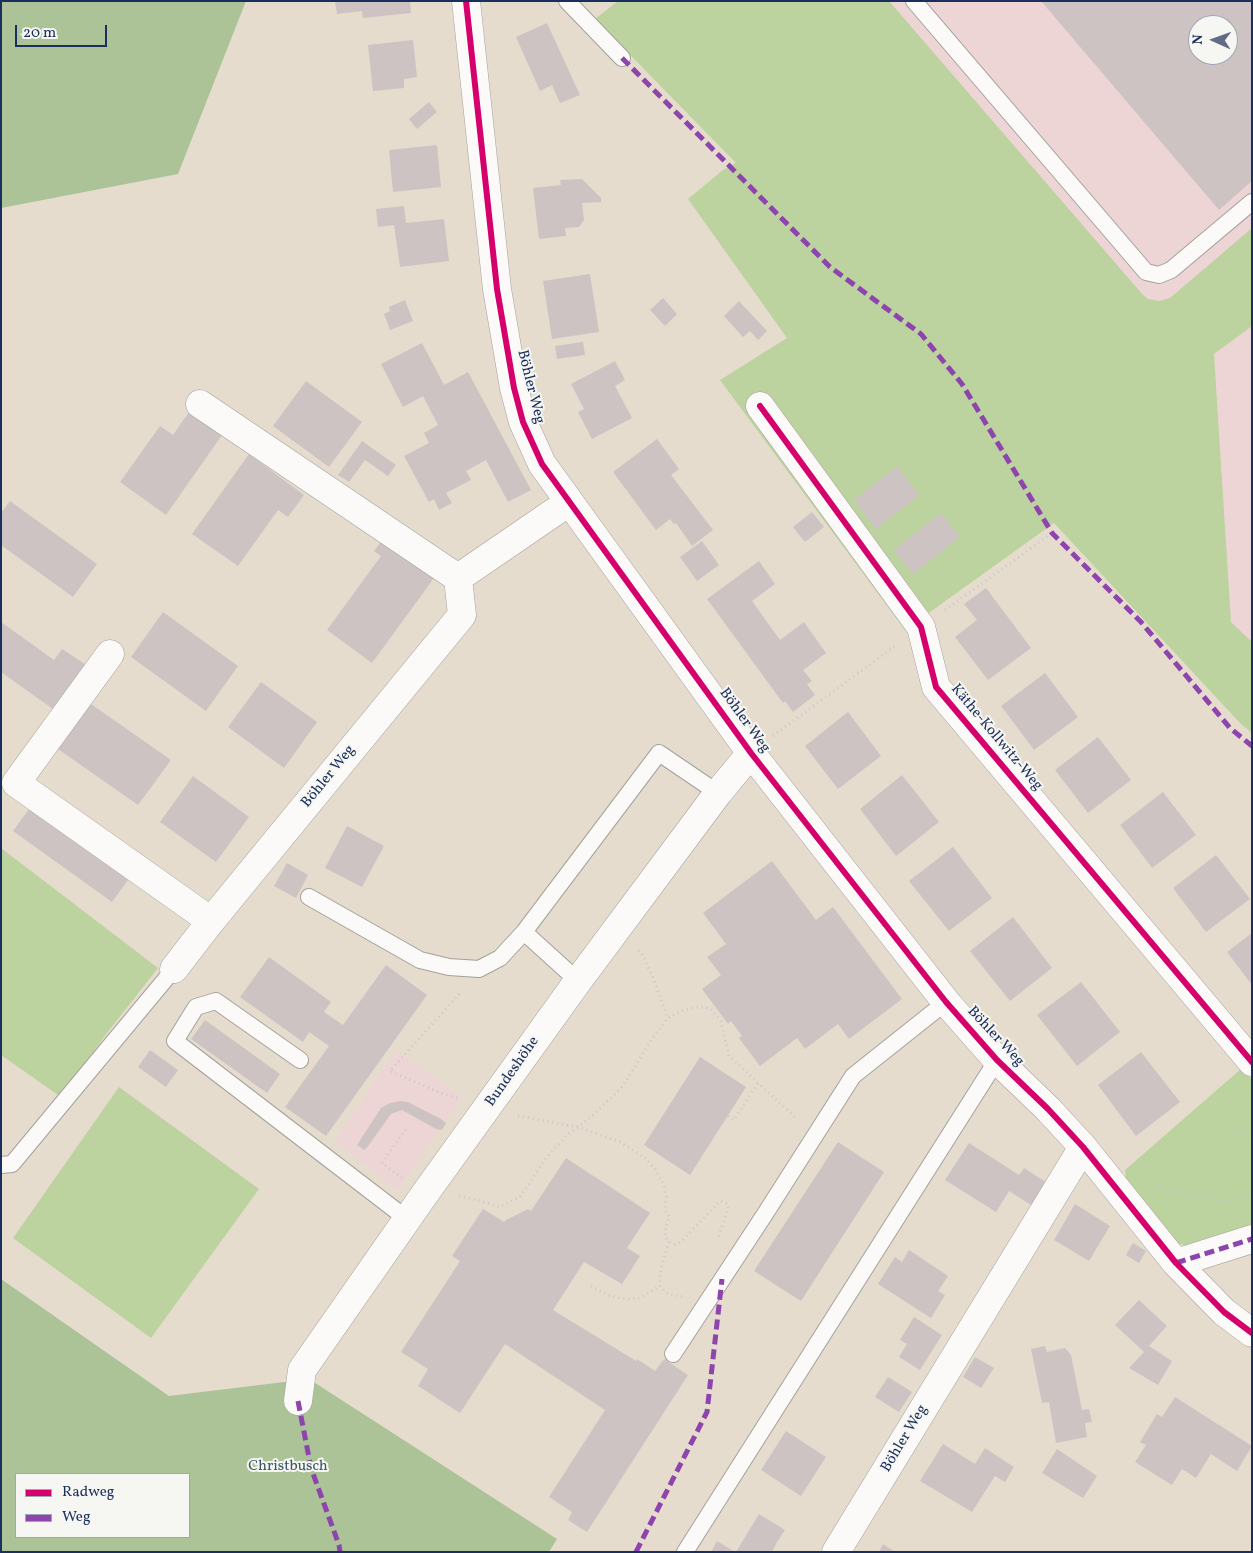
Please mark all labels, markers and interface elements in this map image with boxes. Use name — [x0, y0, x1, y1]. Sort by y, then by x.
scale bar — [18, 15, 110, 47]
north arrow — [1188, 15, 1238, 65]
text: 20 m — [23, 23, 56, 44]
text: N — [1189, 34, 1208, 45]
street label: Böhler Weg — [512, 348, 548, 426]
street label: Käthe-Kollwitz-Weg — [946, 681, 1046, 795]
street label: Böhler Weg — [714, 685, 774, 757]
street label: Böhler Weg — [298, 742, 360, 812]
street label: Böhler Weg — [963, 1003, 1027, 1071]
street label: Bundeshöhe — [482, 1033, 544, 1111]
street label: Böhler Weg — [878, 1402, 932, 1476]
park label: Christbusch — [248, 1458, 328, 1476]
legend — [15, 1473, 190, 1538]
text: Radweg — [62, 1482, 114, 1503]
text: Weg — [62, 1507, 91, 1528]

